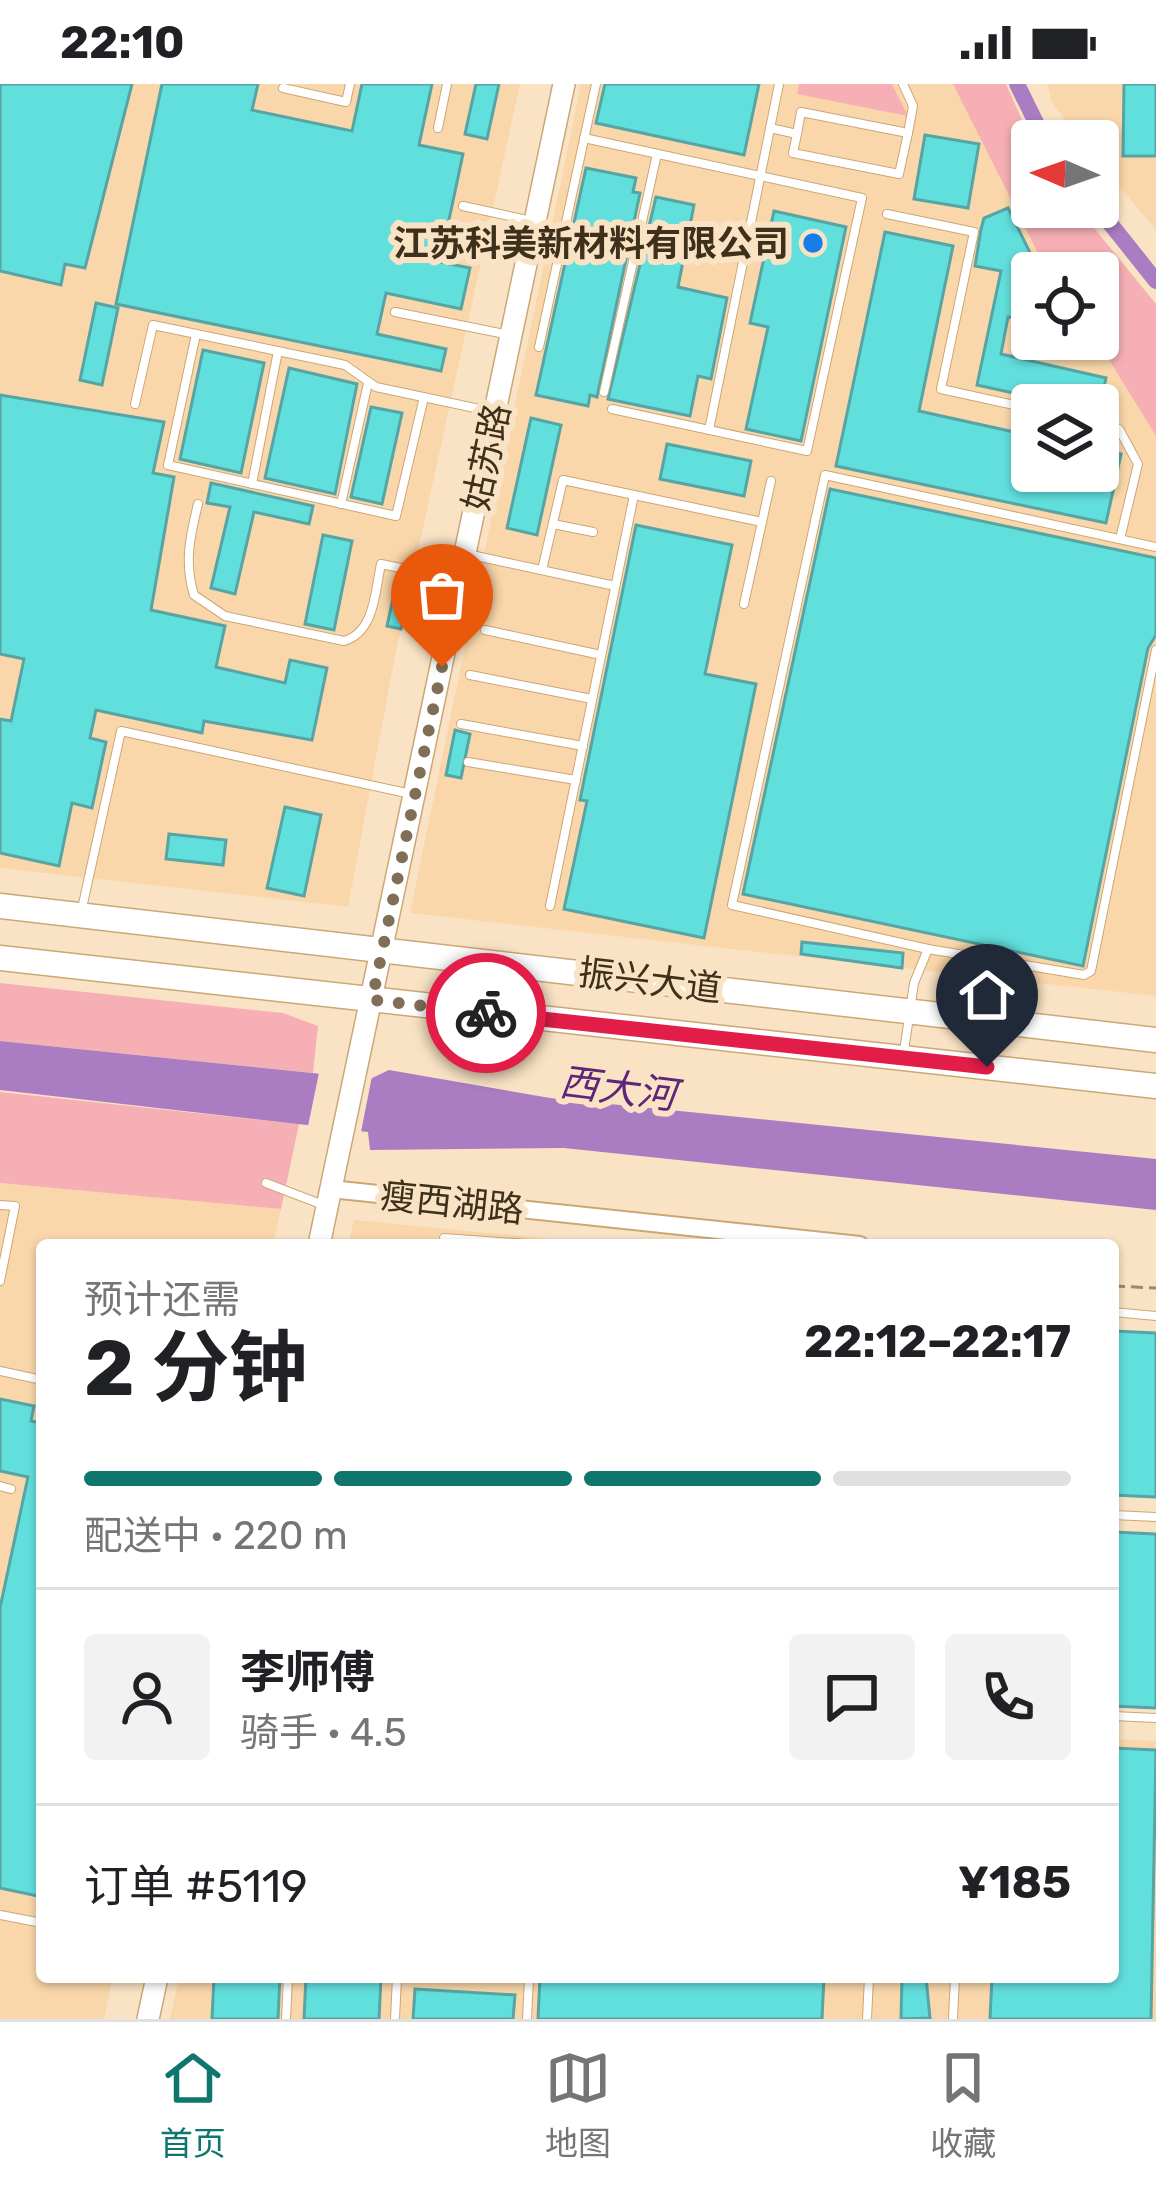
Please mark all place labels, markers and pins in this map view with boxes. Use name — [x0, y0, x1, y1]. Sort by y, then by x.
place label: 江苏科美新材料有限公司 — [393, 222, 789, 265]
marker: 江苏科美新材料有限公司 — [800, 230, 826, 256]
pin — [391, 544, 493, 667]
pin — [936, 944, 1038, 1067]

